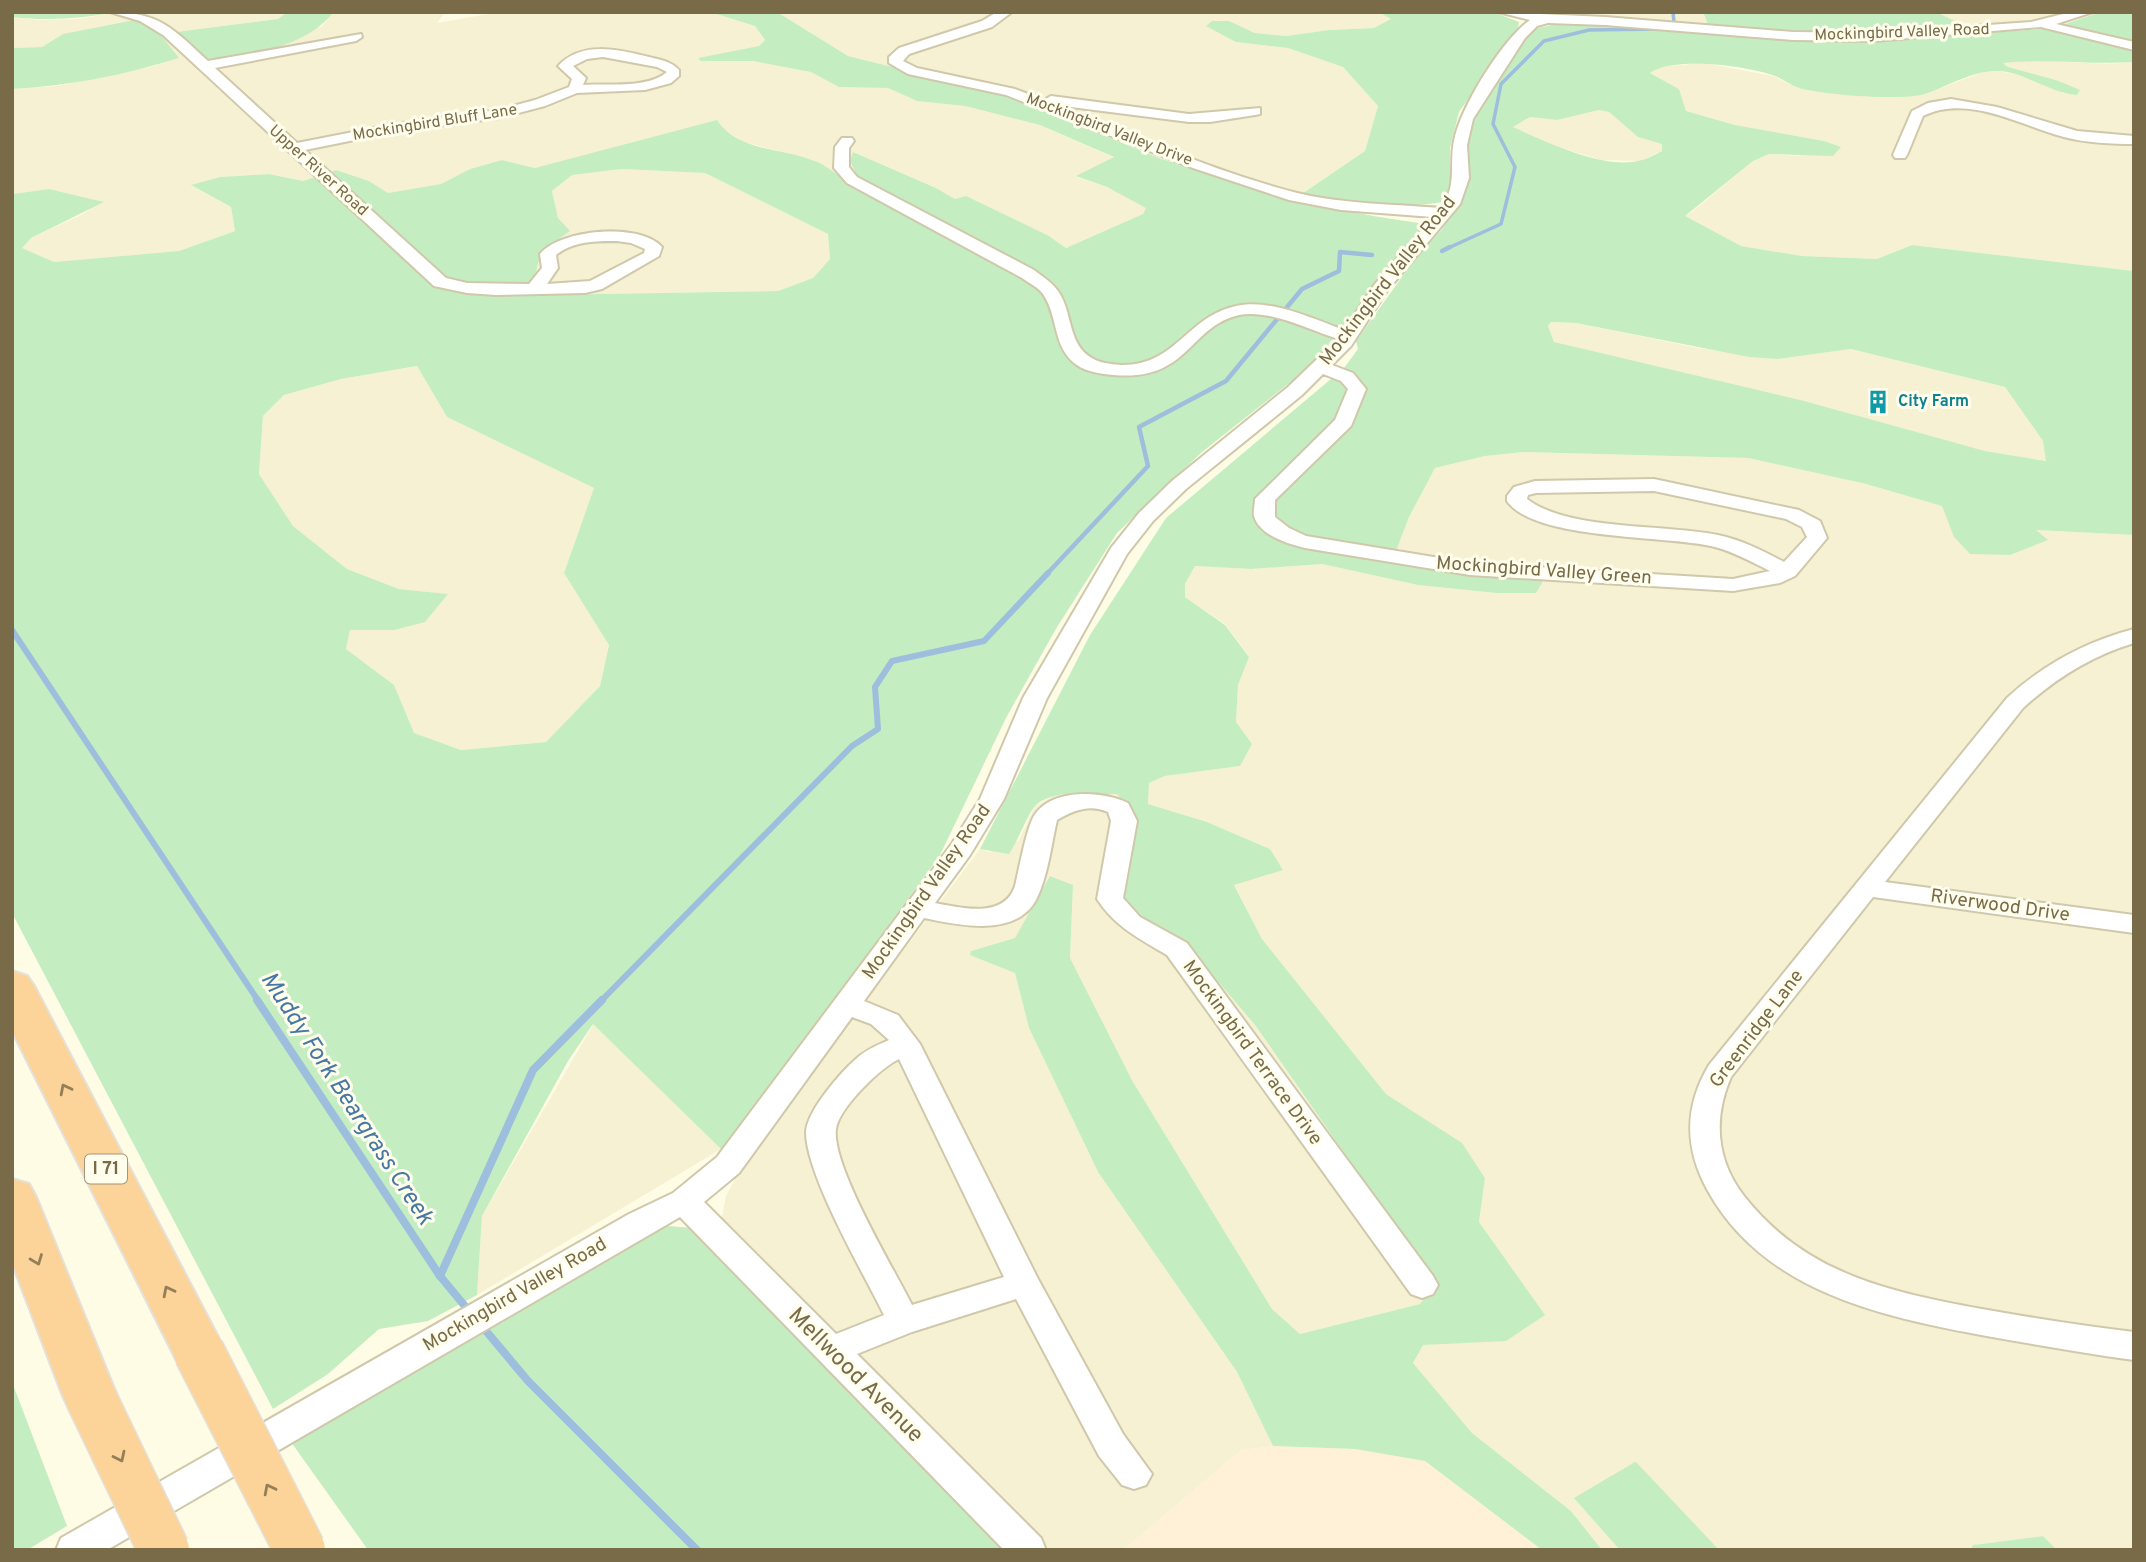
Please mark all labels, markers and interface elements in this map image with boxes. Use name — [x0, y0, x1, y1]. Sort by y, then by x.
street label: Mockingbird Valley Road — [1814, 20, 1990, 46]
street label: Mockingbird Valley Drive — [1023, 89, 1195, 171]
street label: Mockingbird Bluff Lane — [351, 100, 519, 146]
street label: Upper River Road — [264, 121, 372, 221]
street label: Mockingbird Valley Road — [1314, 191, 1462, 371]
building icon: City Farm — [1864, 388, 1892, 416]
place label: City Farm — [1898, 392, 1969, 412]
street label: Mockingbird Valley Green — [1435, 551, 1653, 591]
street label: Mockingbird Valley Road — [857, 800, 997, 984]
street label: Riverwood Drive — [1929, 884, 2071, 928]
street label: Mockingbird Terrace Drive — [1177, 956, 1327, 1150]
street label: Greenridge Lane — [1705, 965, 1809, 1093]
water label: Muddy Fork Beargrass Creek — [253, 967, 440, 1232]
one-way arrow — [59, 1084, 73, 1096]
road number: I 71 — [85, 1154, 127, 1184]
street label: Mockingbird Valley Road — [419, 1232, 611, 1358]
one-way arrow — [29, 1254, 43, 1266]
one-way arrow — [162, 1286, 176, 1298]
street label: Mellwood Avenue — [781, 1302, 929, 1450]
one-way arrow — [111, 1450, 125, 1462]
one-way arrow — [264, 1484, 278, 1496]

